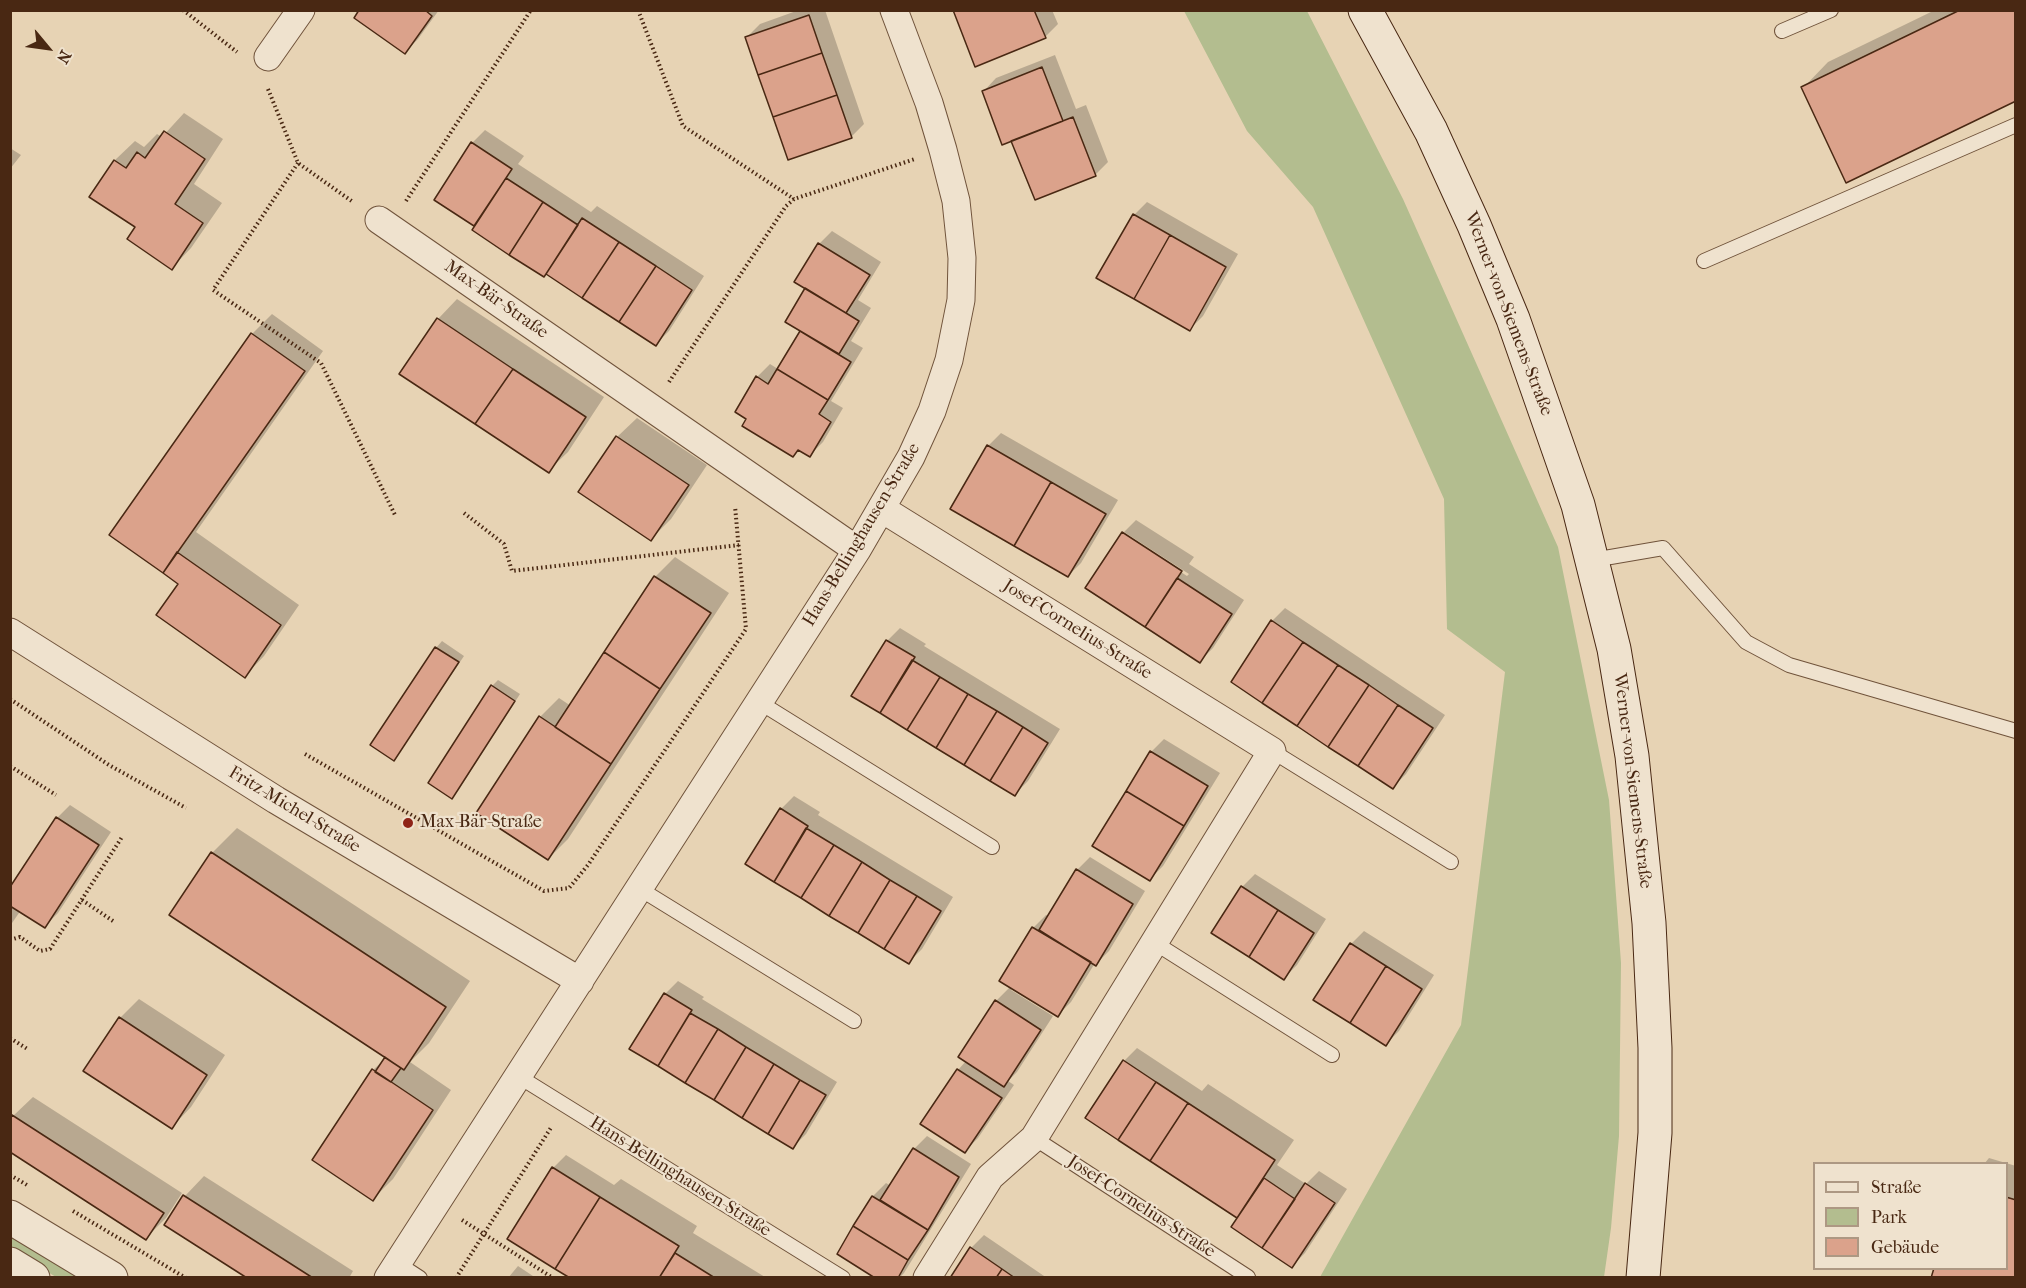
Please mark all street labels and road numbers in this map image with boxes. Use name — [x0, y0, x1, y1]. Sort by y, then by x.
street label: Werner-von-Siemens-Straße — [1459, 209, 1557, 419]
street label: Max-Bär-Straße — [440, 256, 552, 344]
street label: Hans-Bellinghausen-Straße — [799, 439, 925, 631]
street label: Josef-Cornelius-Straße — [998, 575, 1156, 685]
street label: Werner-von-Siemens-Straße — [1608, 672, 1656, 890]
street label: Fritz-Michel-Straße — [224, 762, 364, 858]
street label: Hans-Bellinghausen-Straße — [585, 1112, 775, 1242]
street label: Josef-Cornelius-Straße — [1063, 1151, 1219, 1263]

